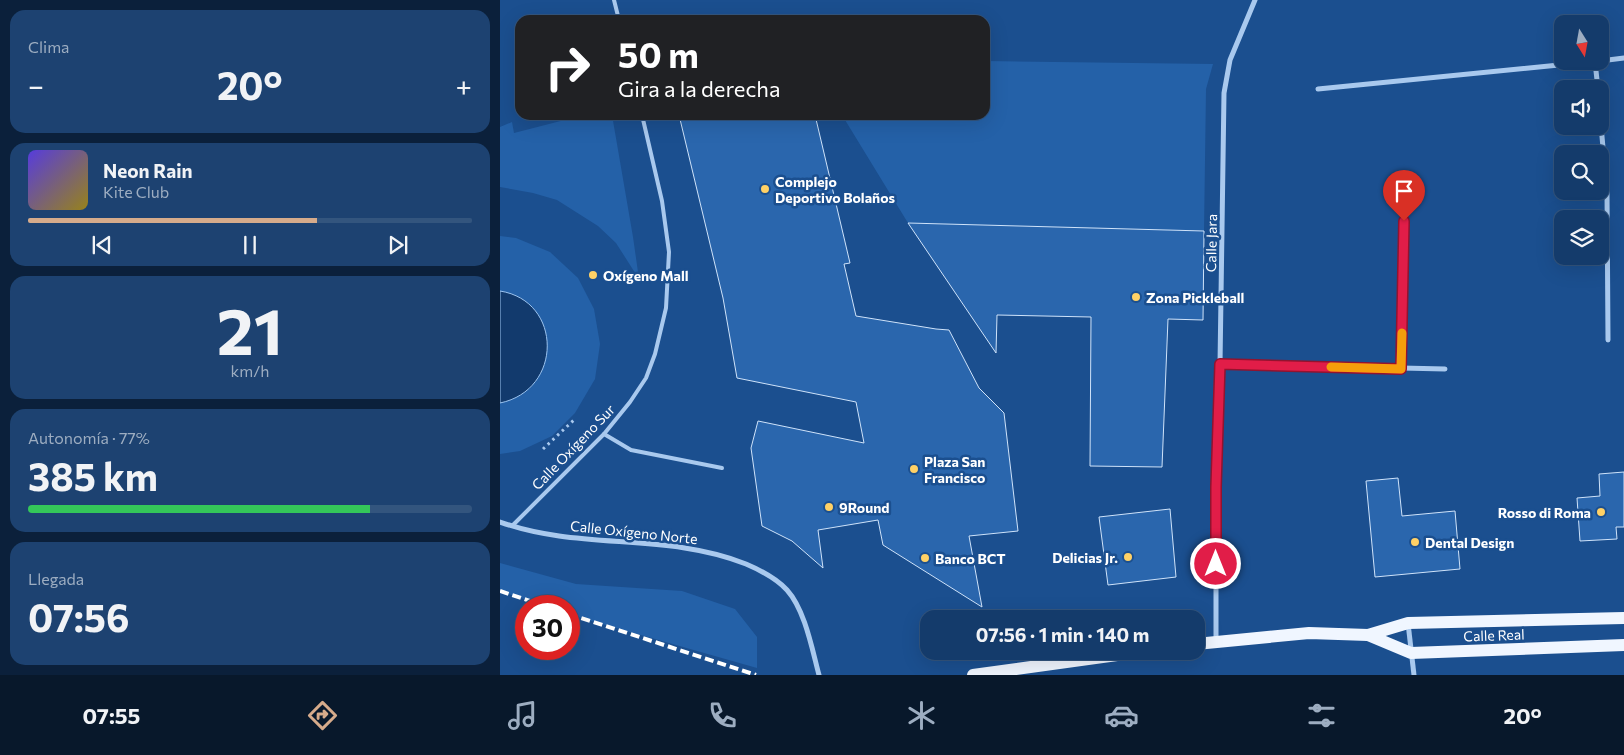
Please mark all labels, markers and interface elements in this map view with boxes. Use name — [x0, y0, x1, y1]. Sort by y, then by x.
north arrow — [1554, 15, 1609, 70]
map controls — [1554, 15, 1609, 265]
text: 50 m — [618, 32, 699, 75]
icon: right — [535, 35, 600, 100]
text: Clima — [28, 37, 69, 56]
text: 20° — [217, 61, 283, 108]
text: − — [28, 68, 44, 102]
text: + — [456, 68, 472, 102]
text: Gira a la derecha — [618, 75, 780, 102]
button: sound — [1554, 80, 1609, 135]
button: search — [1554, 145, 1609, 200]
text: Neon Rain — [103, 159, 193, 182]
pin — [1383, 170, 1425, 221]
place label: Complejo Deportivo Bolaños — [775, 173, 895, 206]
icon: arrive — [1390, 177, 1418, 205]
text: Kite Club — [103, 182, 169, 201]
marker: Complejo Deportivo Bolaños — [759, 183, 771, 195]
button: layers — [1554, 210, 1609, 265]
street label: Calle Jara — [1202, 214, 1220, 272]
icon: previous — [88, 231, 116, 259]
icon: pause — [236, 231, 264, 259]
icon: next — [384, 231, 412, 259]
place label: Oxígeno Mall — [603, 267, 689, 284]
marker: Oxígeno Mall — [587, 269, 599, 281]
text: 21 — [217, 289, 283, 368]
place label: Zona Pickleball — [1146, 289, 1244, 306]
marker: Zona Pickleball — [1130, 291, 1142, 303]
text: km/h — [231, 361, 269, 380]
street label: Calle Oxígeno Sur — [528, 401, 618, 493]
text: Autonomía · 77% — [28, 428, 150, 447]
text: 385 km — [28, 452, 158, 499]
place label: Plaza San Francisco — [924, 453, 985, 486]
marker: Plaza San Francisco — [908, 463, 920, 475]
place label: 9Round — [839, 499, 889, 516]
marker: 9Round — [823, 501, 835, 513]
place label: Rosso di Roma — [1498, 504, 1591, 521]
marker: Rosso di Roma — [1595, 506, 1607, 518]
street label: Calle Oxígeno Norte — [570, 517, 698, 547]
place label: Dental Design — [1425, 534, 1514, 551]
marker: Dental Design — [1409, 536, 1421, 548]
position arrow — [1189, 537, 1241, 589]
place label: Delicias Jr. — [1052, 549, 1118, 566]
place label: Banco BCT — [935, 550, 1005, 567]
marker: Delicias Jr. — [1122, 551, 1134, 563]
marker: Banco BCT — [919, 552, 931, 564]
text: Llegada — [28, 569, 84, 588]
text: 07:56 — [28, 593, 129, 640]
speed limit sign: 30 — [515, 595, 580, 660]
text: 07:56 · 1 min · 140 m — [976, 623, 1149, 646]
street label: Calle Real — [1463, 625, 1525, 645]
icon: directions — [305, 698, 340, 733]
icon: music — [505, 698, 540, 733]
icon: phone — [705, 698, 740, 733]
icon: climate — [904, 698, 939, 733]
icon: car — [1104, 698, 1139, 733]
icon: filters — [1304, 698, 1339, 733]
text: 07:55 — [82, 702, 140, 729]
text: 20° — [1504, 702, 1542, 729]

